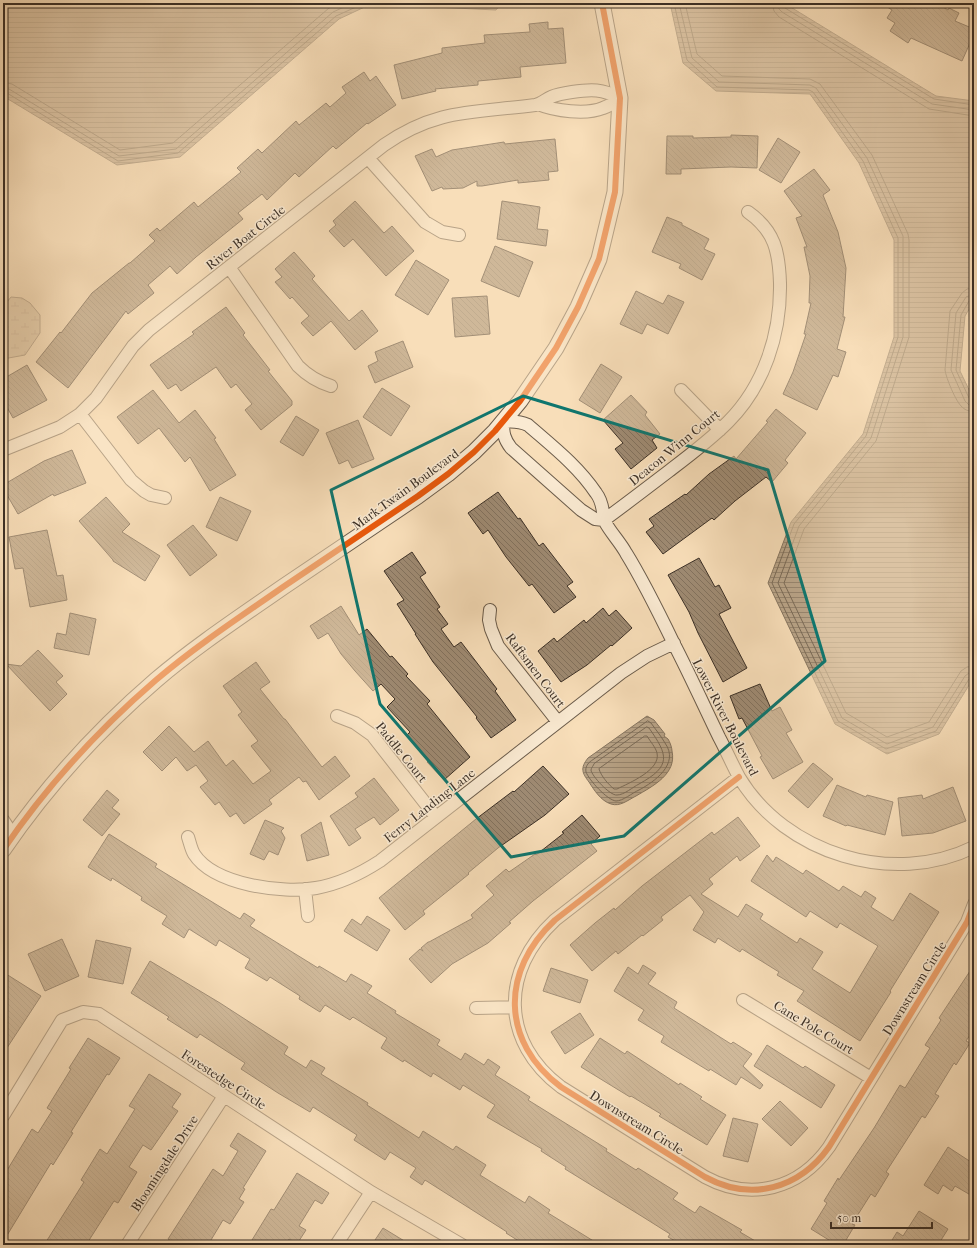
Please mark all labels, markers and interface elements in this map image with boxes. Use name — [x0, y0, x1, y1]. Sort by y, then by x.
street label: River Boat Circle — [203, 202, 288, 273]
street label: Deacon Winn Court — [626, 406, 723, 489]
street label: Mark Twain Boulevard — [349, 445, 462, 533]
street label: Raftsmen Court — [503, 630, 569, 711]
street label: Lower River Boulevard — [690, 656, 762, 779]
street label: Paddle Court — [373, 719, 431, 786]
street label: Ferry Landing Lane — [381, 765, 478, 846]
street label: Downstream Circle — [879, 938, 950, 1038]
street label: Cane Pole Court — [771, 998, 857, 1057]
street label: Forestedge Circle — [179, 1046, 269, 1113]
street label: Downstream Circle — [587, 1087, 687, 1158]
street label: Bloomingdale Drive — [128, 1112, 201, 1214]
scale bar — [831, 1204, 932, 1230]
text: 50 m — [837, 1211, 861, 1225]

